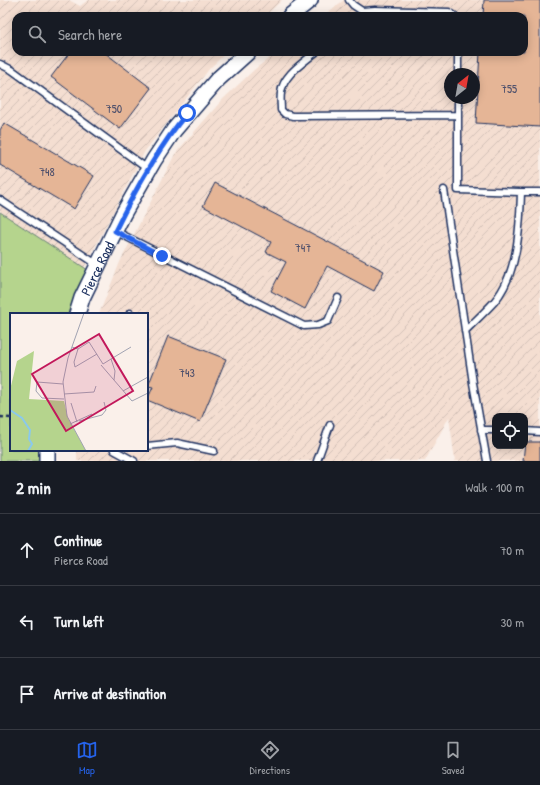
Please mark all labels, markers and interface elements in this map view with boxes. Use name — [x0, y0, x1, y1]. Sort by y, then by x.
search box — [12, 12, 528, 56]
icon: search — [26, 23, 48, 45]
text: Search here — [58, 24, 122, 45]
north arrow — [444, 68, 480, 104]
house number: 755 — [501, 80, 517, 97]
house number: 750 — [106, 100, 122, 117]
route start — [178, 104, 196, 122]
house number: 748 — [39, 163, 55, 180]
street label: Pierce Road — [75, 237, 118, 298]
house number: 747 — [295, 239, 311, 256]
route end — [153, 247, 171, 265]
inset map — [10, 313, 148, 451]
house number: 743 — [179, 364, 195, 381]
map controls — [492, 413, 528, 449]
button: locate — [492, 413, 528, 449]
text: 2 min — [16, 476, 51, 499]
text: Walk · 100 m — [465, 478, 524, 496]
text: Continue — [54, 530, 102, 551]
icon: ahead — [16, 539, 38, 561]
text: 70 m — [500, 541, 524, 559]
text: Pierce Road — [54, 551, 108, 569]
icon: left — [16, 611, 38, 633]
text: Turn left — [54, 611, 104, 632]
text: 30 m — [501, 613, 524, 631]
icon: arrive — [16, 683, 38, 705]
text: Arrive at destination — [54, 683, 166, 704]
tab: Map — [76, 739, 98, 777]
tab: Directions — [250, 739, 290, 777]
tab: Saved — [442, 739, 464, 777]

